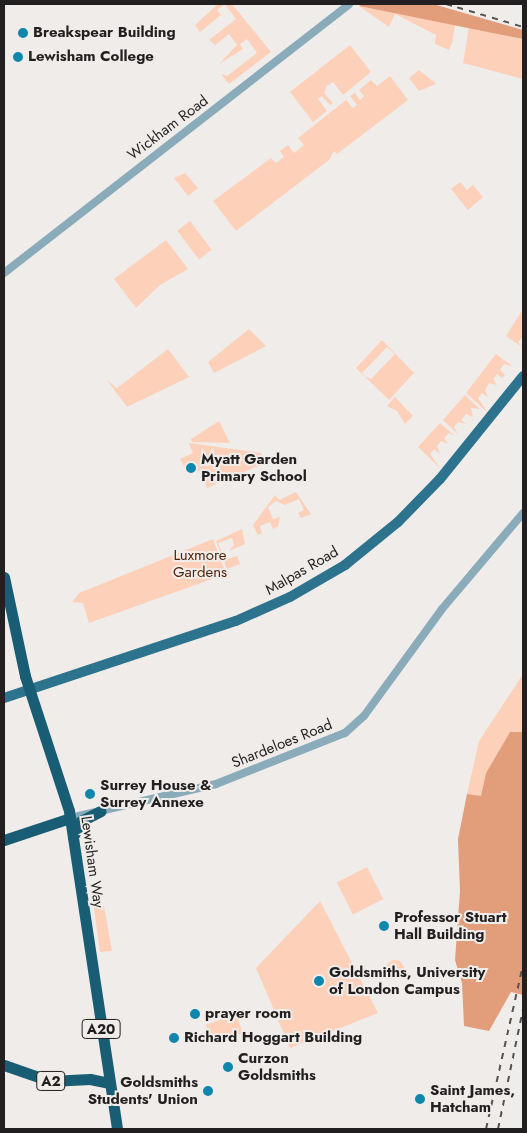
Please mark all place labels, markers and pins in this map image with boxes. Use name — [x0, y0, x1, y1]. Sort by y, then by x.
place label: Breakspear Building — [33, 24, 176, 42]
marker: Breakspear Building — [17, 27, 29, 39]
place label: Lewisham College — [28, 48, 154, 66]
marker: Lewisham College — [12, 51, 24, 63]
place label: Myatt Garden Primary School — [201, 450, 307, 485]
marker: Myatt Garden Primary School — [185, 462, 197, 474]
place label: Surrey House & Surrey Annexe — [100, 776, 211, 811]
marker: Surrey House & Surrey Annexe — [84, 788, 96, 800]
place label: Professor Stuart Hall Building — [394, 908, 507, 943]
marker: Professor Stuart Hall Building — [378, 920, 390, 932]
place label: Goldsmiths, University of London Campus — [329, 963, 485, 998]
marker: Goldsmiths, University of London Campus — [313, 975, 325, 987]
place label: prayer room — [205, 1005, 291, 1023]
marker: prayer room — [189, 1008, 201, 1020]
place label: Richard Hoggart Building — [184, 1029, 362, 1047]
marker: Richard Hoggart Building — [168, 1032, 180, 1044]
place label: Curzon Goldsmiths — [238, 1049, 316, 1084]
marker: Curzon Goldsmiths — [222, 1061, 234, 1073]
place label: Goldsmiths Students' Union — [88, 1073, 198, 1108]
place label: Saint James, Hatcham — [430, 1081, 515, 1116]
marker: Goldsmiths Students' Union — [202, 1085, 214, 1097]
marker: Saint James, Hatcham — [414, 1093, 426, 1105]

